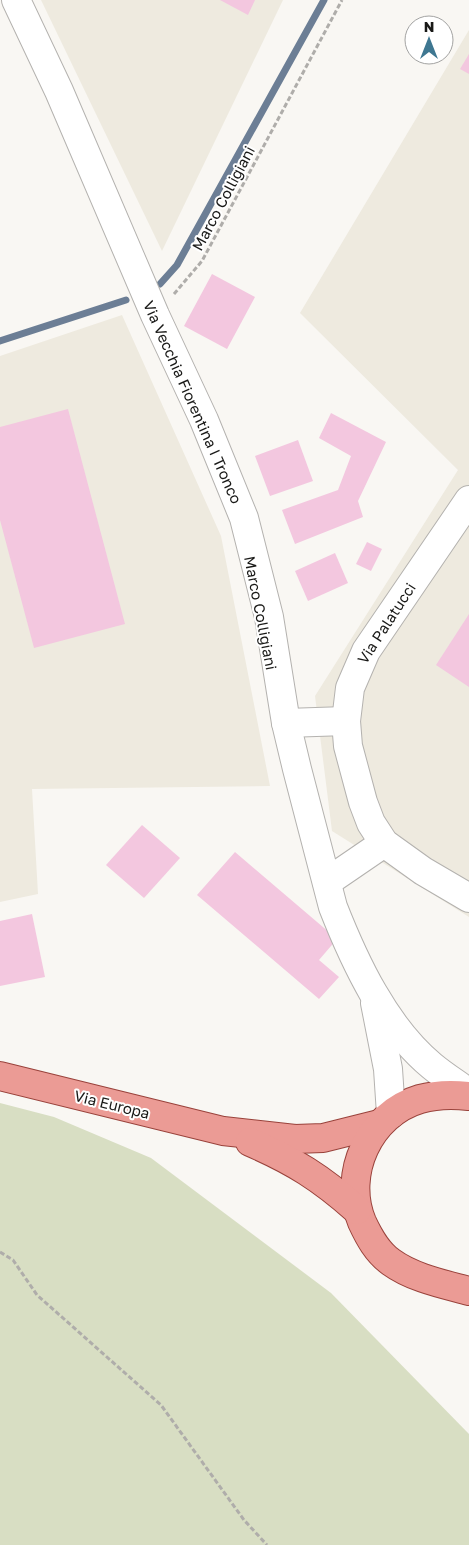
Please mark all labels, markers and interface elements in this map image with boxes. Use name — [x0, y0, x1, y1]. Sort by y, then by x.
north arrow — [404, 15, 454, 65]
text: N — [424, 18, 434, 35]
street label: Marco Colligiani — [188, 143, 258, 253]
street label: Via Vecchia Fiorentina I Tronco — [140, 298, 246, 506]
street label: Marco Colligiani — [241, 554, 281, 672]
street label: Via Palatucci — [353, 579, 419, 667]
street label: Via Europa — [73, 1086, 151, 1122]

